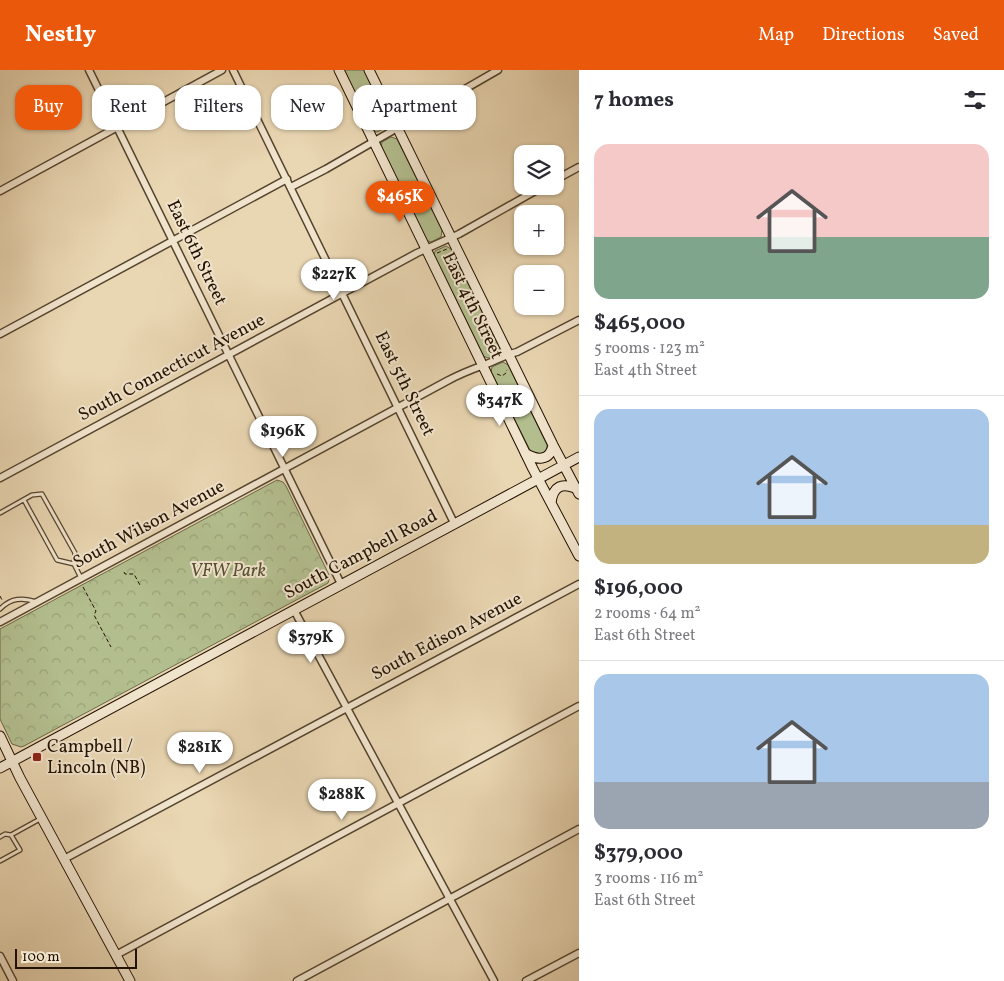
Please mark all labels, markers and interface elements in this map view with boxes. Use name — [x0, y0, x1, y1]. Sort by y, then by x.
text: Nestly — [25, 18, 96, 52]
text: Map — [758, 23, 794, 48]
text: Directions — [822, 23, 905, 48]
text: Saved — [933, 23, 979, 48]
chip: Buy — [15, 85, 82, 130]
chip: Rent — [92, 85, 165, 130]
chip: Filters — [175, 85, 261, 130]
chip: New — [271, 85, 343, 130]
chip: Apartment — [353, 85, 476, 130]
text: 7 homes — [594, 86, 674, 115]
icon: filters — [961, 86, 989, 114]
map controls — [514, 145, 564, 315]
button: layers — [514, 145, 564, 195]
icon: home — [747, 176, 837, 266]
pin: $465K — [365, 180, 435, 223]
text: $465K — [377, 186, 423, 208]
street label: East 6th Street — [160, 196, 232, 310]
button: + — [514, 205, 564, 255]
street label: East 4th Street — [435, 248, 509, 364]
pin: $227K — [299, 258, 369, 301]
text: $227K — [312, 264, 356, 286]
button: − — [514, 265, 564, 315]
street label: South Connecticut Avenue — [74, 308, 270, 428]
text: $465,000 — [594, 309, 685, 338]
street label: East 5th Street — [368, 327, 440, 441]
text: 5 rooms · 123 m² — [594, 338, 705, 360]
text: East 4th Street — [594, 360, 697, 382]
pin: $347K — [465, 384, 535, 427]
text: $347K — [477, 390, 523, 412]
pin: $196K — [248, 416, 318, 458]
text: $196K — [261, 421, 305, 443]
icon: home — [747, 442, 837, 532]
street label: South Wilson Avenue — [69, 474, 229, 576]
street label: South Campbell Road — [280, 504, 442, 606]
park label: VFW Park — [190, 559, 266, 584]
text: $196,000 — [594, 574, 683, 603]
street label: South Edison Avenue — [367, 587, 527, 687]
text: 2 rooms · 64 m² — [594, 603, 701, 625]
pin: $379K — [276, 622, 346, 664]
text: East 6th Street — [594, 625, 696, 647]
text: $379K — [289, 627, 333, 649]
icon: home — [747, 707, 837, 797]
pin: $281K — [165, 732, 235, 774]
place label: Campbell / Lincoln (NB) — [47, 735, 145, 781]
text: $281K — [178, 737, 222, 759]
marker: Campbell / Lincoln (NB) — [31, 751, 43, 763]
pin: $288K — [307, 778, 377, 821]
text: $288K — [319, 784, 365, 806]
text: $379,000 — [594, 839, 683, 868]
text: 3 rooms · 116 m² — [594, 868, 703, 890]
text: East 6th Street — [594, 890, 696, 912]
scale bar — [15, 946, 138, 969]
text: 100 m — [22, 948, 60, 967]

